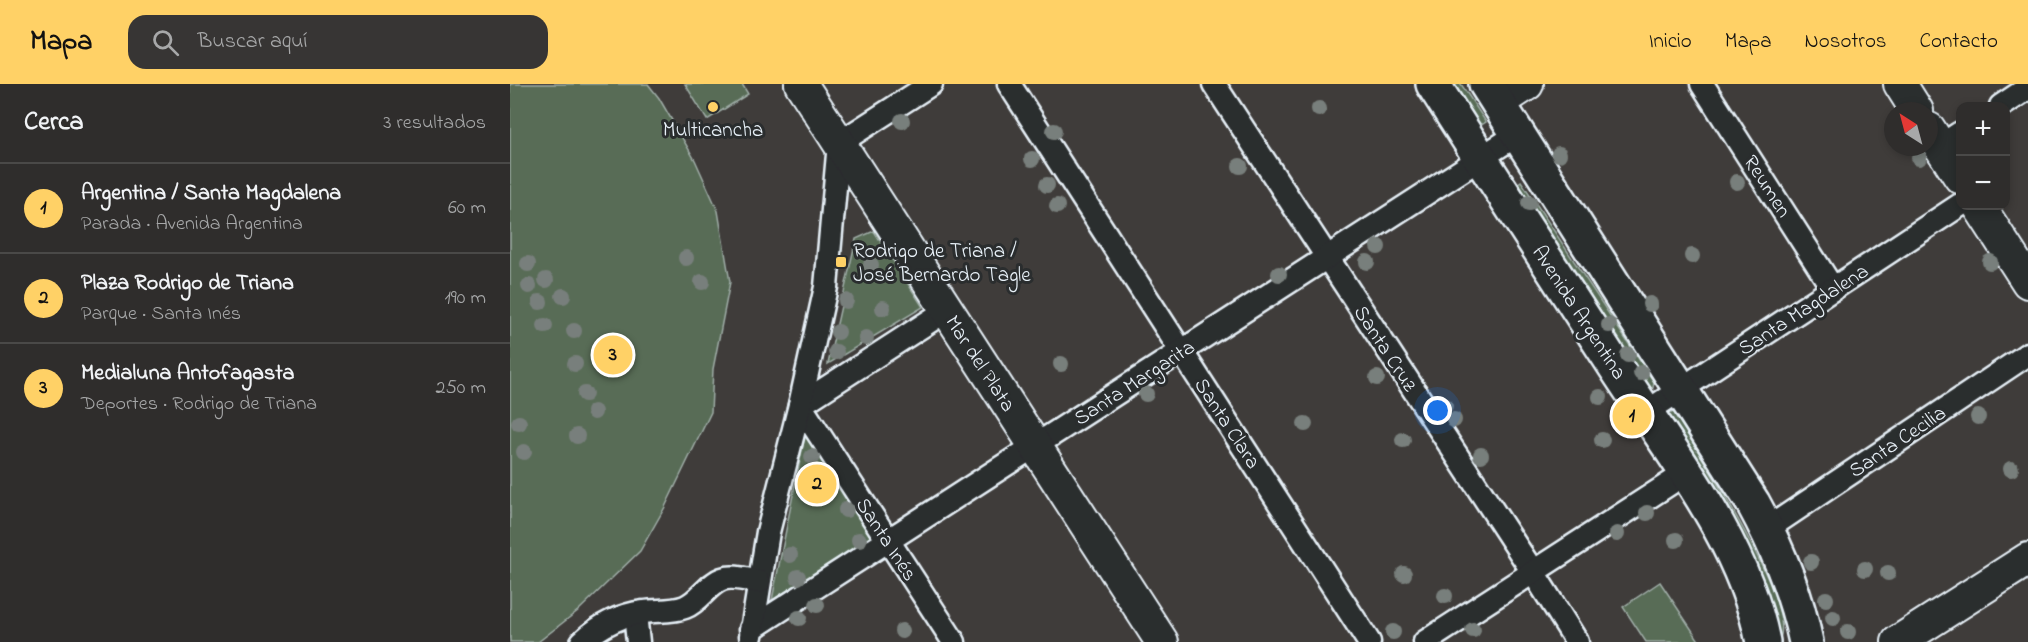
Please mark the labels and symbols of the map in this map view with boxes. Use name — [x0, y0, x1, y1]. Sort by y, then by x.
marker: Multicancha — [706, 100, 720, 114]
north arrow — [1884, 102, 1938, 156]
place label: Multicancha — [663, 116, 763, 146]
street label: Reumen — [1735, 150, 1798, 224]
place label: Rodrigo de Triana / José Bernardo Tagle — [853, 237, 1031, 293]
street label: Avenida Argentina — [1522, 240, 1633, 387]
marker: Rodrigo de Triana / José Bernardo Tagle — [834, 255, 848, 269]
street label: Santa Magdalena — [1733, 257, 1876, 366]
street label: Santa Cruz — [1345, 300, 1424, 398]
street label: Mar del Plata — [937, 310, 1022, 418]
pin: 3 — [594, 332, 632, 378]
street label: Santa Margarita — [1069, 333, 1203, 436]
street label: Santa Clara — [1186, 373, 1267, 475]
pin: 1 — [1612, 394, 1652, 438]
your location — [1423, 396, 1452, 425]
street label: Santa Cecilia — [1844, 399, 1953, 486]
pin: 2 — [798, 462, 836, 506]
street label: Santa Inés — [847, 492, 924, 588]

